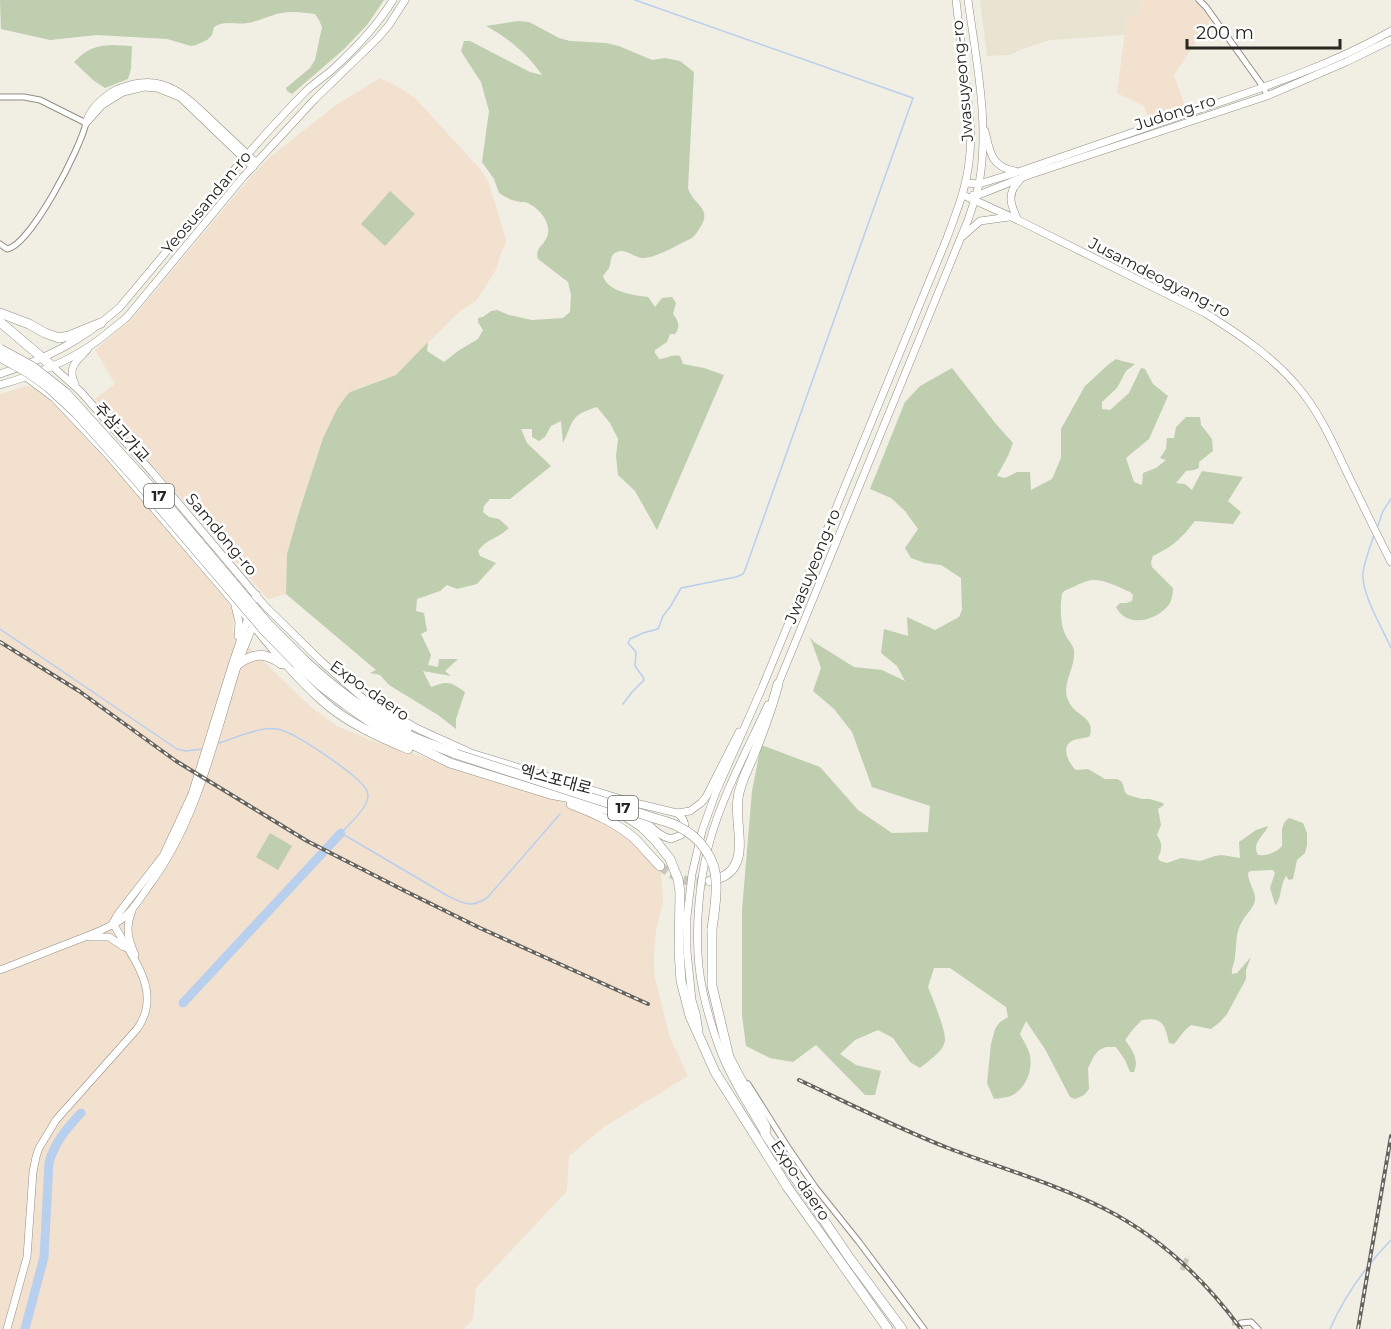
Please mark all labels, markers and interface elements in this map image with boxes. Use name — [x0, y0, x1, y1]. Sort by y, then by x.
scale bar — [1187, 12, 1340, 50]
street label: Jwasuyeong-ro — [948, 19, 977, 144]
text: 200 m — [1196, 22, 1254, 44]
street label: Judong-ro — [1131, 90, 1218, 135]
street label: Yeosusandan-ro — [158, 147, 255, 258]
street label: Jusamdeogyang-ro — [1085, 233, 1234, 321]
street label: 주삼고가교 — [90, 399, 153, 466]
road number: 17 — [144, 484, 174, 508]
street label: Samdong-ro — [182, 489, 261, 579]
street label: Jwasuyeong-ro — [780, 506, 844, 627]
street label: Expo-daero — [326, 656, 413, 725]
street label: 엑스포대로 — [518, 761, 594, 798]
road number: 17 — [608, 796, 638, 820]
street label: Expo-daero — [767, 1137, 834, 1224]

